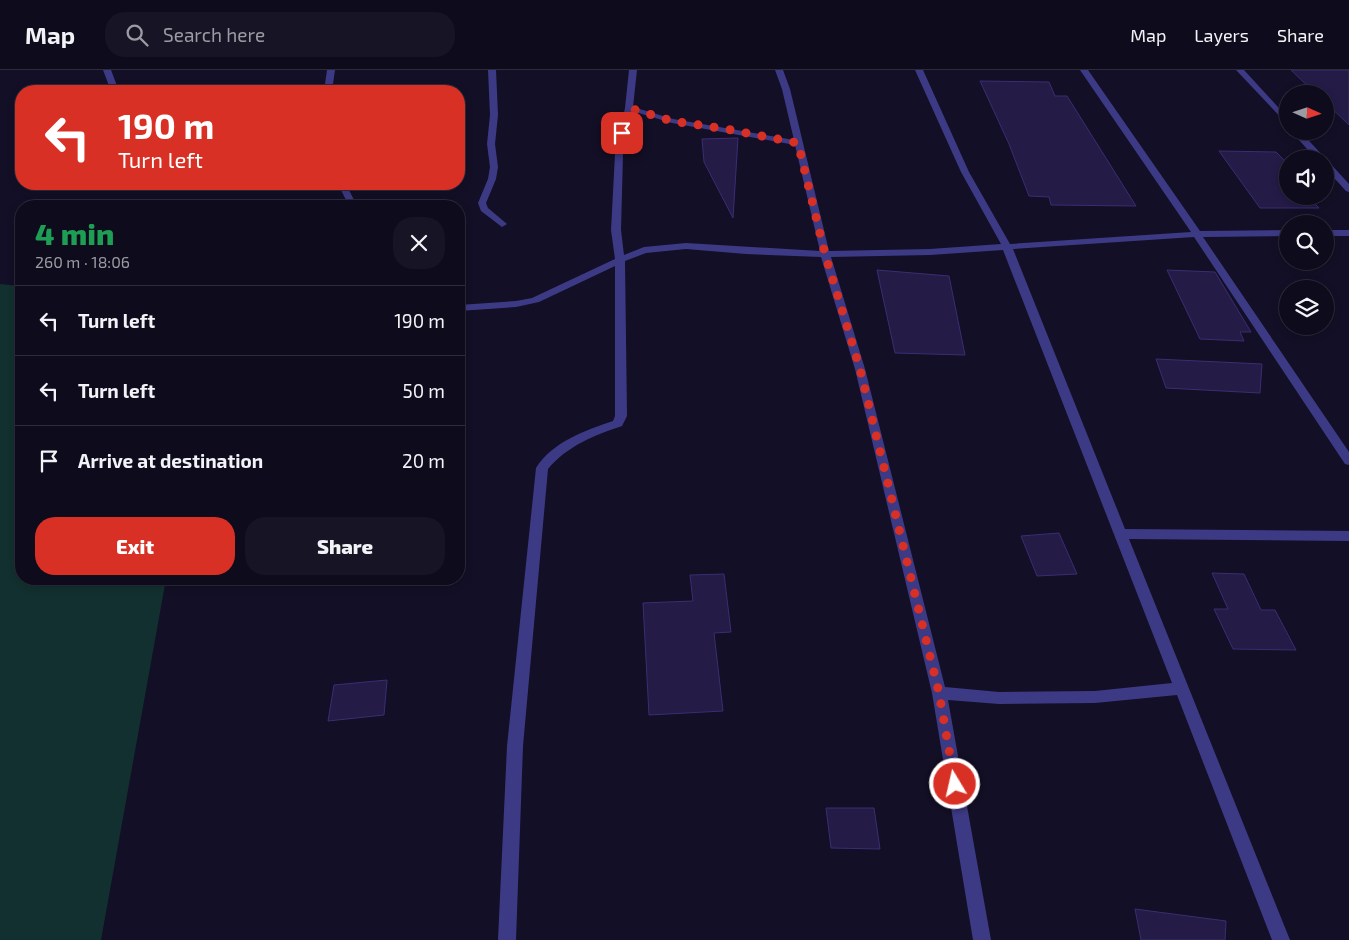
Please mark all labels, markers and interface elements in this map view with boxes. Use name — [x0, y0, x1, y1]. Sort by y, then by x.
search box — [105, 12, 455, 57]
text: Map — [25, 20, 75, 49]
icon: search — [123, 21, 151, 49]
text: Search here — [163, 23, 265, 46]
text: Map — [1130, 24, 1166, 46]
text: Layers — [1194, 24, 1249, 46]
text: Share — [1277, 24, 1324, 46]
north arrow — [1279, 85, 1334, 140]
map controls — [1279, 85, 1334, 335]
text: 190 m — [118, 104, 214, 146]
icon: left — [35, 105, 100, 170]
pin — [601, 112, 643, 154]
icon: arrive — [608, 119, 636, 147]
text: Turn left — [118, 146, 203, 172]
button: sound — [1279, 150, 1334, 205]
text: 4 min — [35, 215, 114, 251]
button: search — [1279, 215, 1334, 270]
button: close — [393, 217, 445, 269]
text: 260 m · 18:06 — [35, 252, 130, 271]
button: layers — [1279, 280, 1334, 335]
icon: left — [35, 307, 63, 335]
text: Turn left — [78, 309, 155, 332]
text: 190 m — [394, 309, 445, 332]
icon: left — [35, 377, 63, 405]
text: Turn left — [78, 379, 155, 402]
text: 50 m — [402, 379, 445, 402]
icon: arrive — [35, 447, 63, 475]
text: Arrive at destination — [78, 449, 263, 472]
text: 20 m — [402, 449, 445, 472]
button: Exit — [35, 517, 235, 575]
button: Share — [245, 517, 445, 575]
position arrow — [928, 757, 980, 809]

